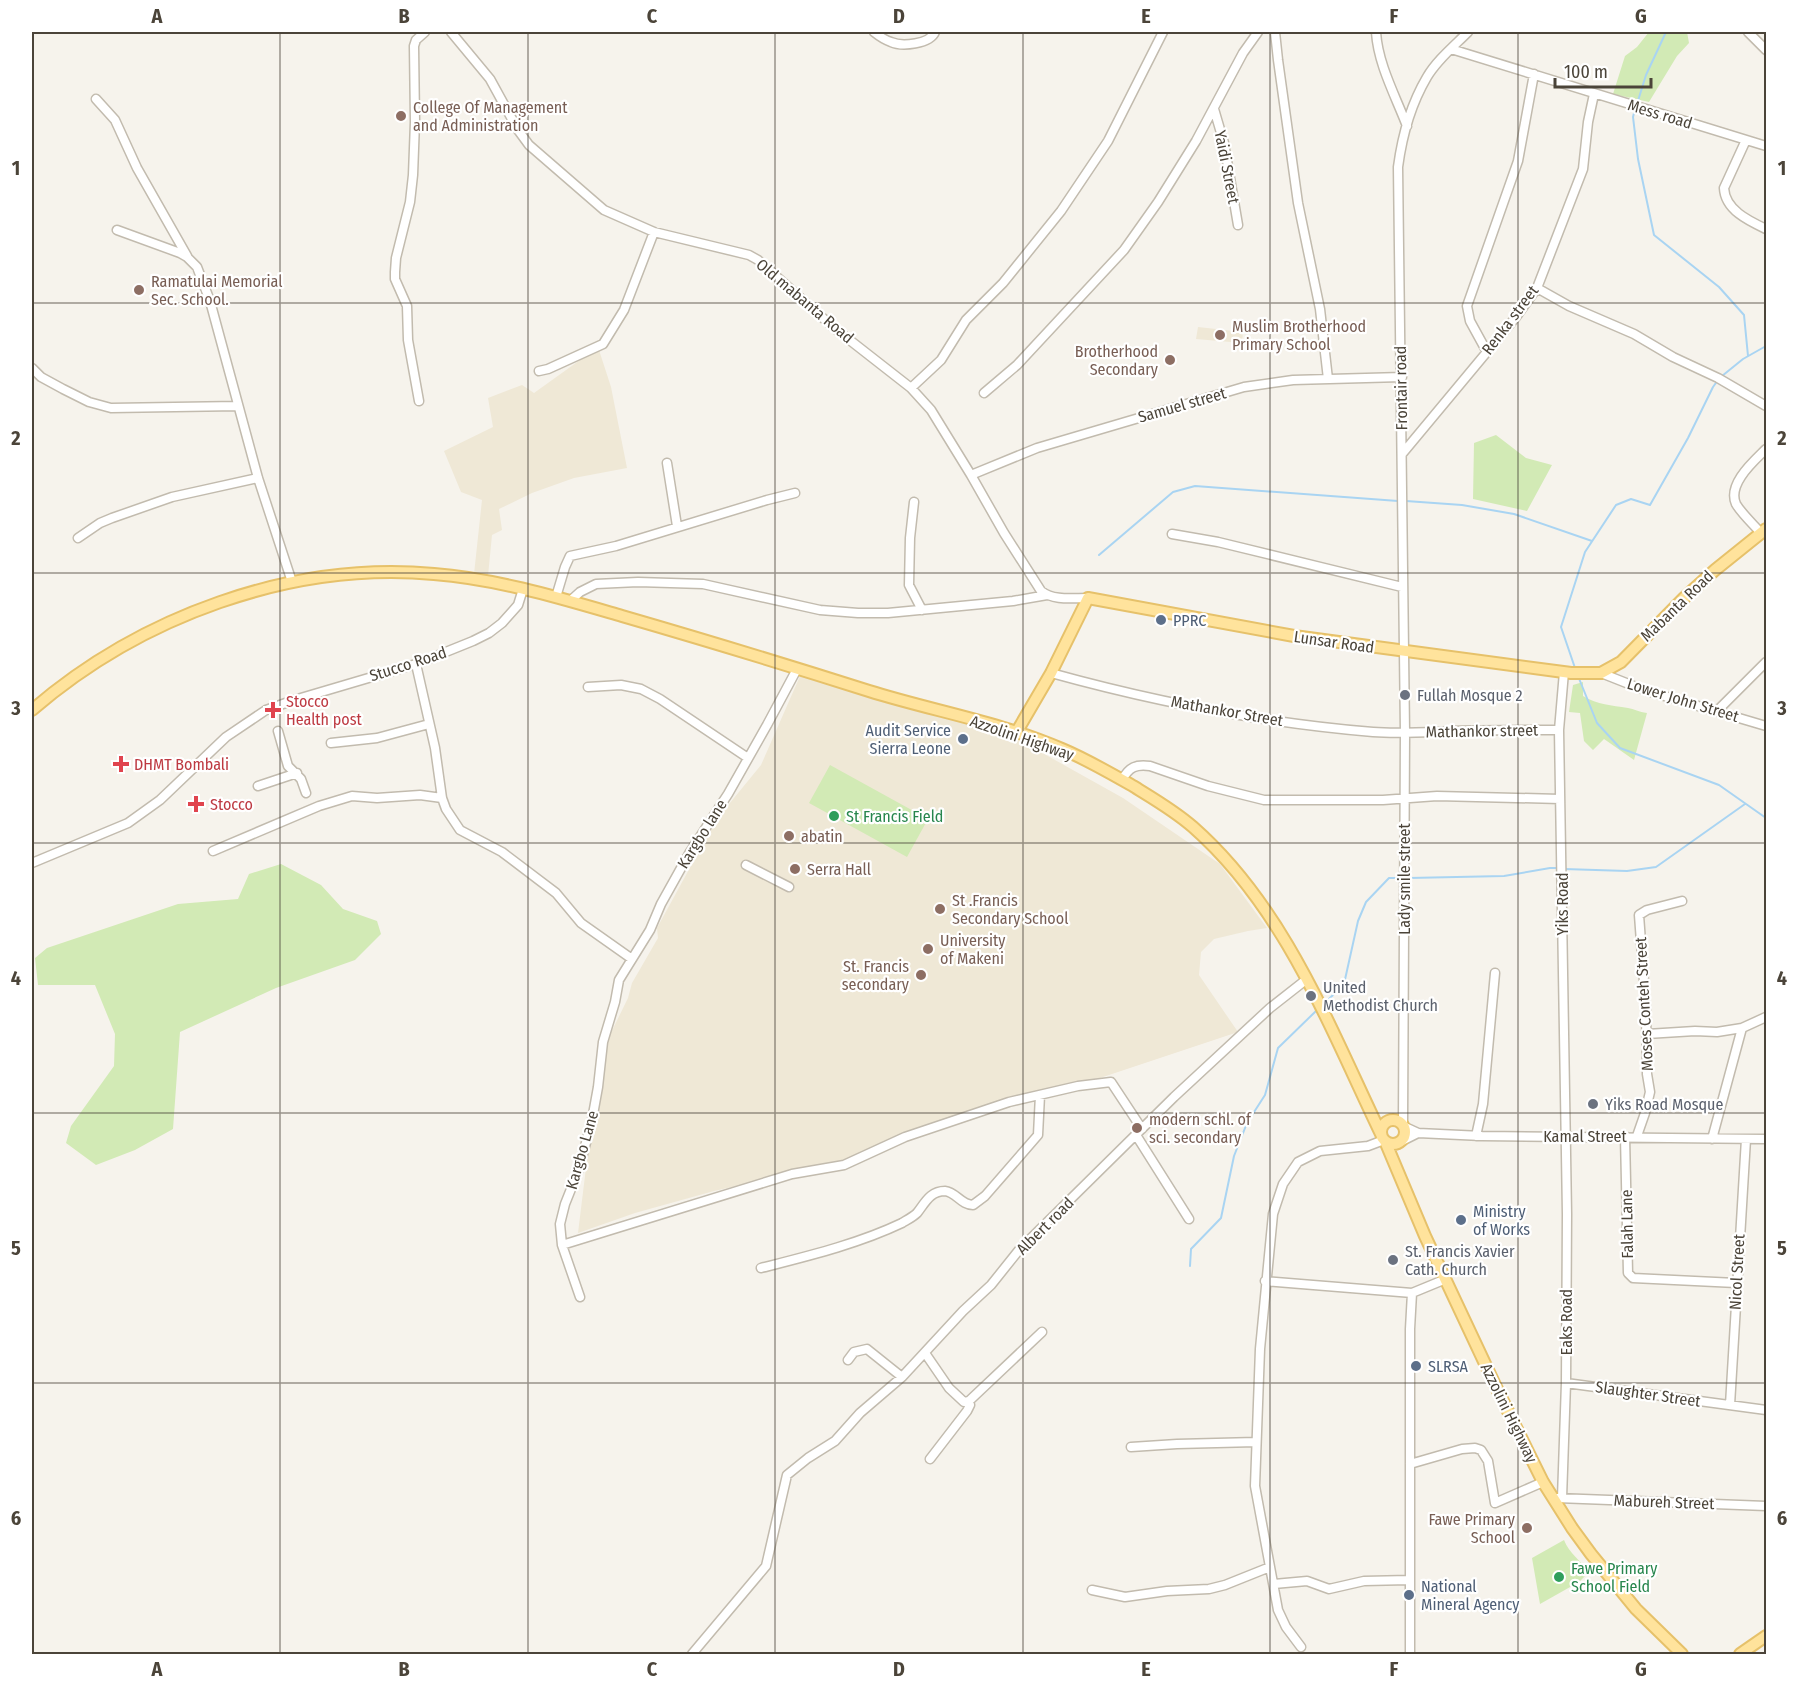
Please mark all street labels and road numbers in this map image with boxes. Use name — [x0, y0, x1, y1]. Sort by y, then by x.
street label: Mess road — [1625, 95, 1695, 133]
street label: Yaidi Street — [1211, 129, 1244, 206]
street label: Old mabanta Road — [752, 255, 858, 347]
street label: Renka street — [1478, 281, 1543, 358]
street label: Frontair road — [1391, 346, 1411, 430]
street label: Samuel street — [1136, 383, 1229, 427]
street label: Mabanta Road — [1637, 567, 1717, 645]
street label: Lunsar Road — [1293, 627, 1375, 657]
street label: Stucco Road — [367, 643, 449, 685]
street label: Lower John Street — [1625, 674, 1742, 726]
street label: Mathankor Street — [1169, 692, 1285, 730]
street label: Azzolini Highway — [968, 711, 1077, 765]
street label: Mathankor street — [1426, 721, 1539, 741]
street label: Kargbo lane — [673, 796, 731, 872]
street label: Lady smile street — [1395, 822, 1414, 935]
street label: Yiks Road — [1553, 872, 1572, 936]
street label: Moses Conteh Street — [1631, 936, 1657, 1072]
street label: Kargbo Lane — [562, 1108, 602, 1192]
street label: Kamal Street — [1543, 1127, 1628, 1146]
street label: Falah Lane — [1617, 1189, 1637, 1259]
street label: Albert road — [1012, 1193, 1078, 1259]
street label: Nicol Street — [1726, 1233, 1749, 1310]
street label: Eaks Road — [1557, 1289, 1576, 1355]
street label: Azzolini Highway — [1477, 1360, 1542, 1467]
street label: Slaughter Street — [1594, 1377, 1702, 1411]
street label: Mabureh Street — [1613, 1491, 1715, 1513]

